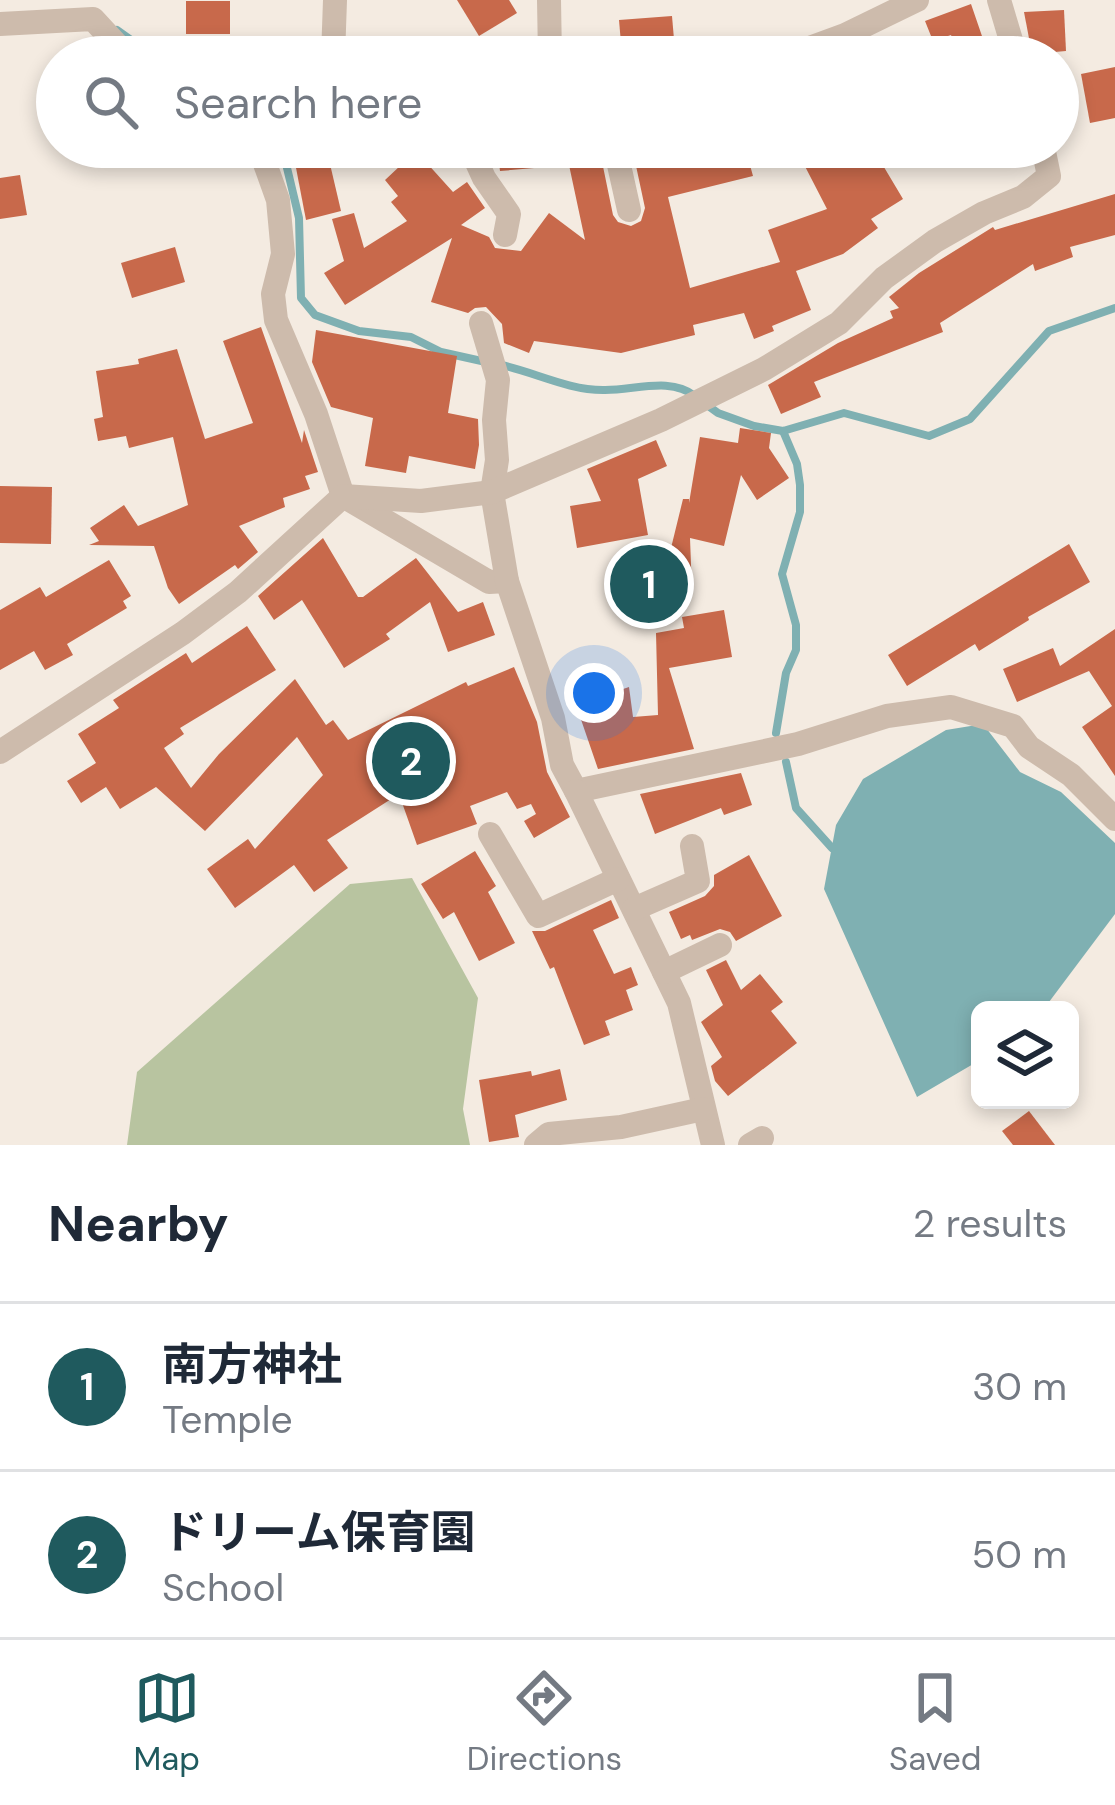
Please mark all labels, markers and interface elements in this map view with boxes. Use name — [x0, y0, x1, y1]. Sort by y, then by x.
search box — [36, 36, 1079, 168]
icon: search — [78, 69, 144, 135]
text: Search here — [174, 73, 422, 132]
pin: 1 — [610, 539, 688, 629]
your location — [564, 663, 624, 723]
pin: 2 — [372, 716, 450, 806]
map controls — [971, 1001, 1079, 1109]
button: layers — [971, 1001, 1079, 1109]
text: Nearby — [48, 1190, 229, 1257]
text: 2 results — [913, 1198, 1067, 1249]
text: 南方神社 — [162, 1335, 342, 1394]
text: 1 — [80, 1361, 94, 1412]
text: 30 m — [972, 1361, 1067, 1412]
text: Temple — [162, 1394, 293, 1445]
text: ドリーム保育園 — [162, 1503, 476, 1562]
text: 2 — [76, 1529, 98, 1580]
text: 50 m — [971, 1529, 1067, 1580]
text: School — [162, 1562, 284, 1613]
tab: Map — [133, 1665, 200, 1780]
tab: Directions — [467, 1665, 622, 1780]
tab: Saved — [889, 1665, 982, 1780]

